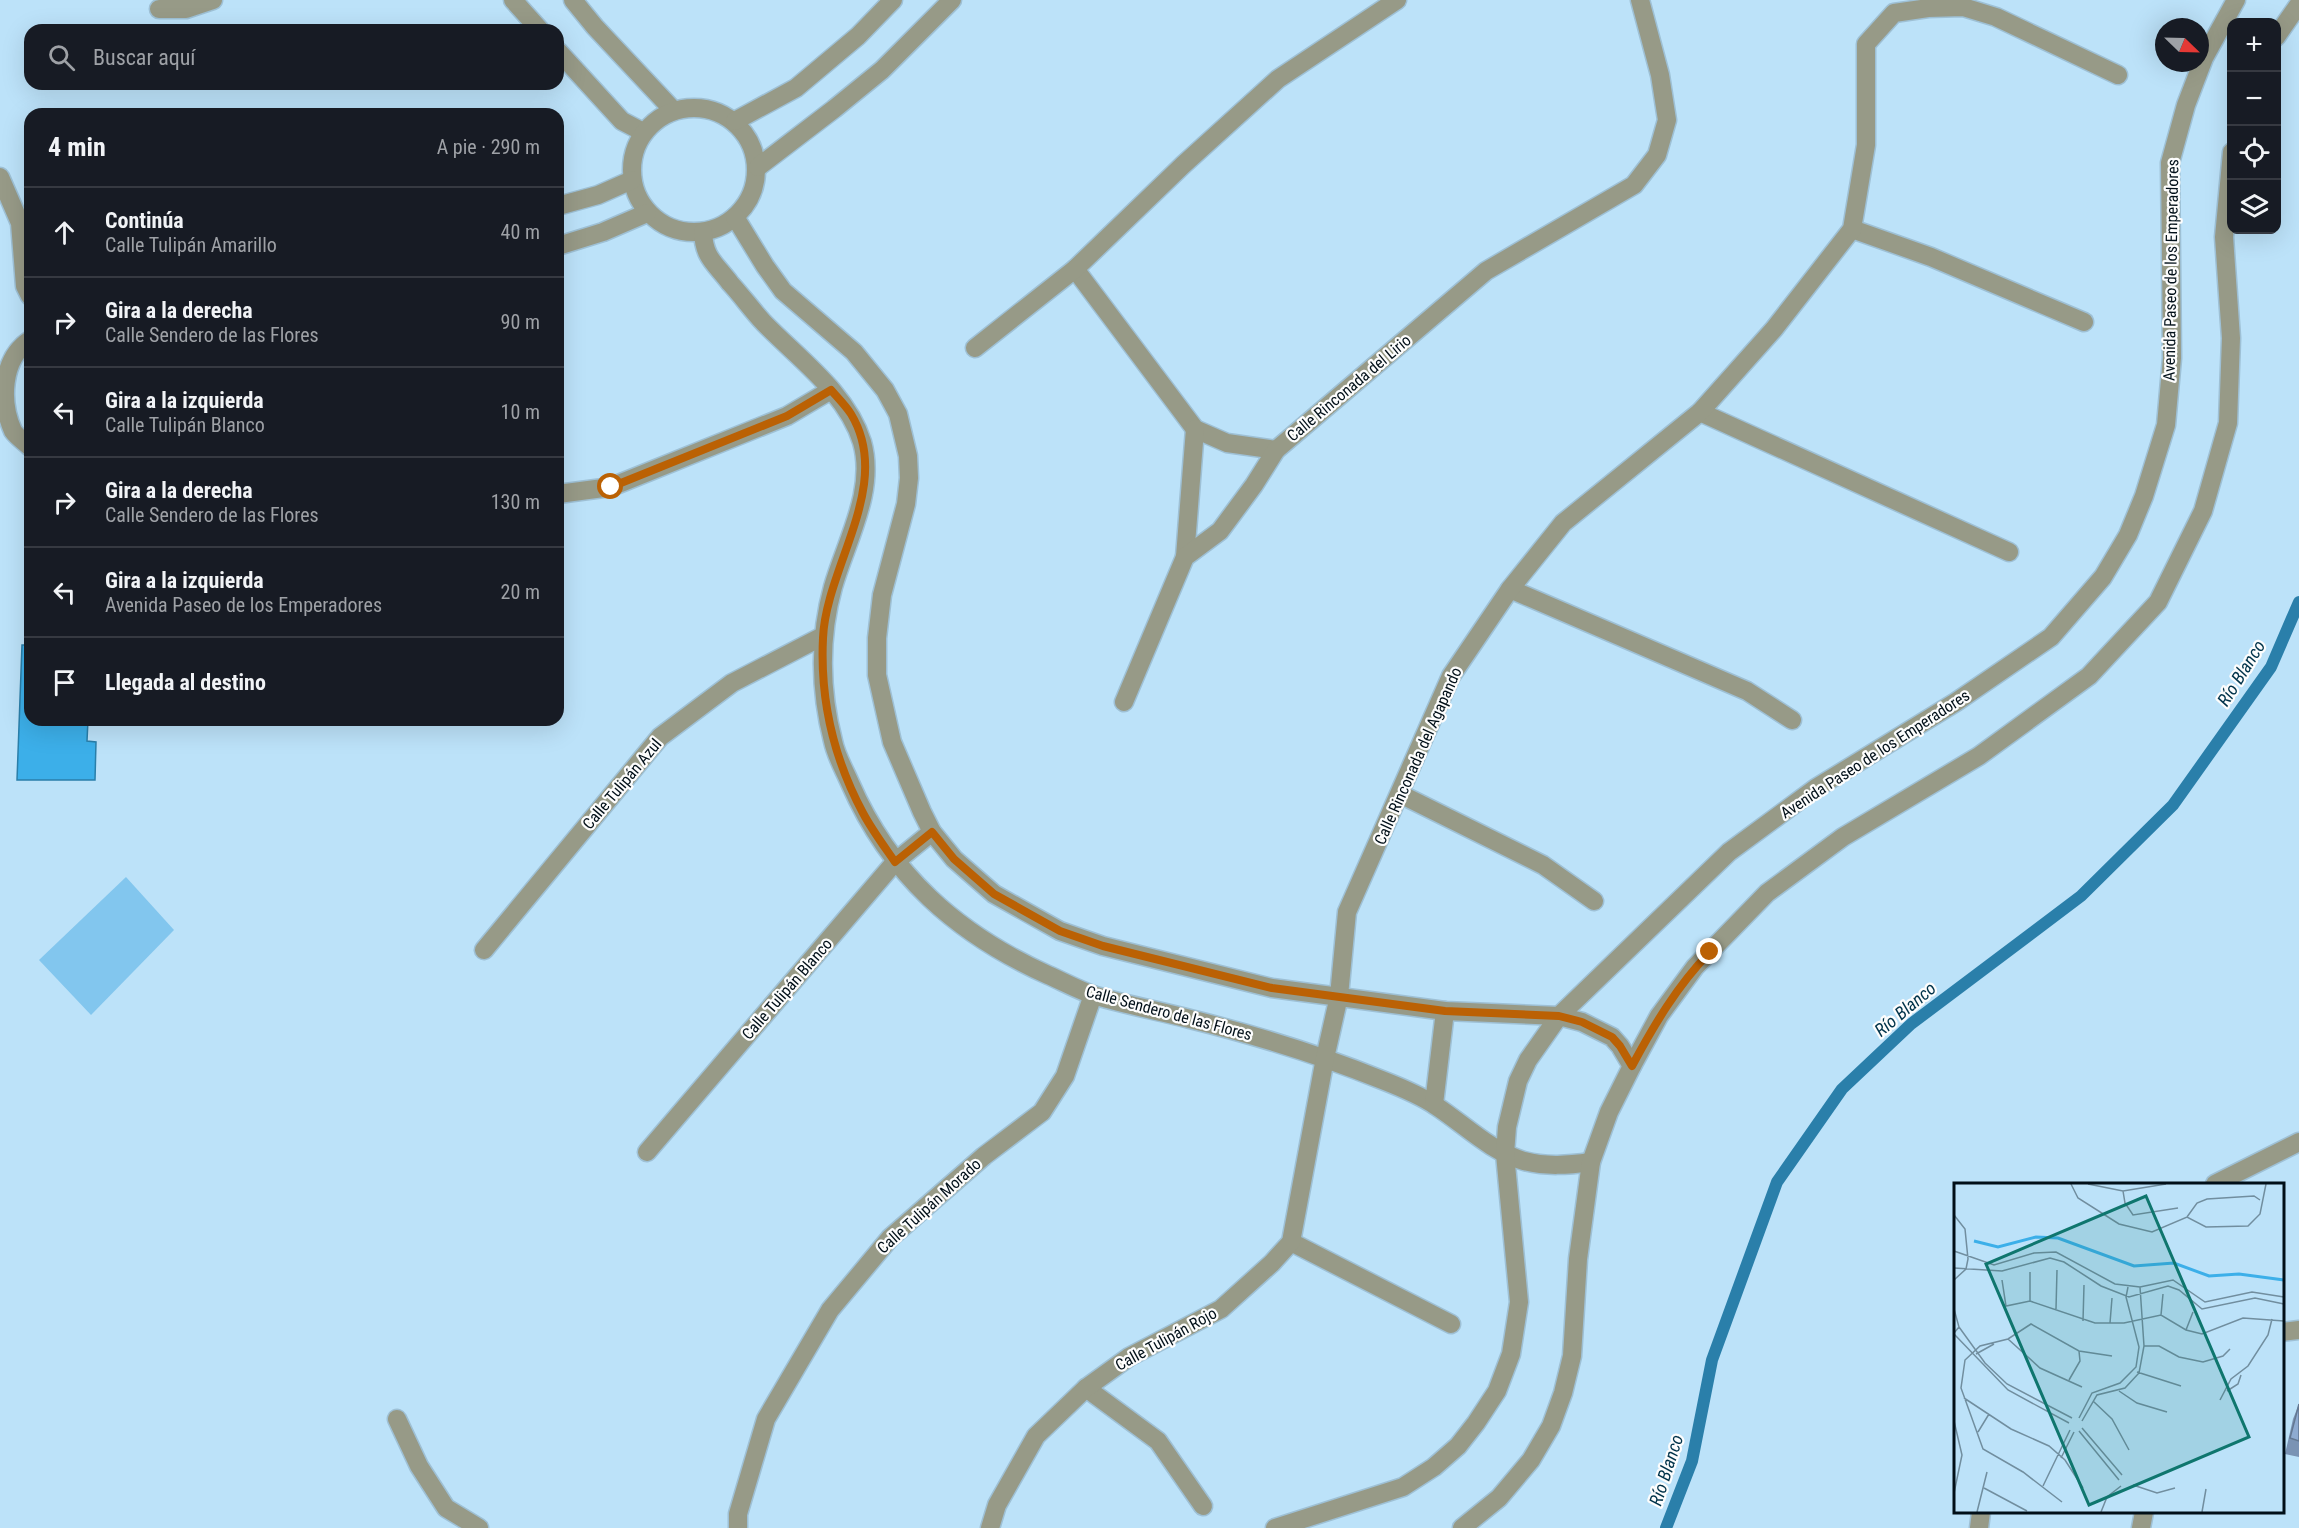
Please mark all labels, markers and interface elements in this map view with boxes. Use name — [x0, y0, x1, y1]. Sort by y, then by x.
north arrow — [2155, 18, 2209, 72]
map controls — [2227, 18, 2281, 234]
button: + — [2227, 18, 2281, 72]
search box — [24, 24, 564, 90]
icon: search — [45, 41, 78, 74]
text: Buscar aquí — [93, 45, 196, 70]
button: − — [2227, 72, 2281, 126]
button: locate — [2227, 126, 2281, 180]
text: 4 min — [48, 132, 106, 162]
text: A pie · 290 m — [437, 135, 540, 159]
street label: Avenida Paseo de los Emperadores — [2160, 159, 2182, 381]
button: layers — [2227, 180, 2281, 234]
text: Continúa — [105, 208, 184, 233]
icon: ahead — [48, 216, 81, 249]
text: 40 m — [501, 220, 540, 244]
text: Calle Tulipán Amarillo — [105, 233, 277, 257]
text: Gira a la derecha — [105, 298, 253, 323]
icon: right — [48, 306, 81, 339]
text: 90 m — [501, 310, 540, 334]
text: Calle Sendero de las Flores — [105, 323, 319, 347]
street label: Calle Rinconada del Lirio — [1283, 331, 1415, 445]
text: Gira a la izquierda — [105, 388, 264, 413]
icon: left — [48, 396, 81, 429]
text: 10 m — [501, 400, 540, 424]
text: Calle Tulipán Blanco — [105, 413, 265, 437]
route start — [597, 473, 623, 499]
text: Gira a la derecha — [105, 478, 253, 503]
icon: right — [48, 486, 81, 519]
text: 130 m — [491, 490, 540, 514]
text: Calle Sendero de las Flores — [105, 503, 319, 527]
text: Gira a la izquierda — [105, 568, 264, 593]
icon: left — [48, 576, 81, 609]
text: 20 m — [501, 580, 540, 604]
text: Avenida Paseo de los Emperadores — [105, 593, 382, 617]
water label: Río Blanco — [2213, 636, 2269, 710]
street label: Calle Rinconada del Agapando — [1370, 664, 1466, 848]
icon: arrive — [48, 666, 81, 699]
text: Llegada al destino — [105, 670, 266, 695]
street label: Avenida Paseo de los Emperadores — [1777, 686, 1973, 822]
street label: Calle Tulipán Azul — [579, 735, 665, 833]
street label: Calle Tulipán Blanco — [738, 935, 836, 1043]
route end — [1696, 938, 1722, 964]
water label: Río Blanco — [1870, 977, 1940, 1041]
street label: Calle Sendero de las Flores — [1084, 982, 1254, 1044]
street label: Calle Tulipán Morado — [873, 1154, 985, 1258]
inset map — [1954, 1183, 2284, 1513]
street label: Calle Tulipán Rojo — [1112, 1303, 1220, 1375]
water label: Río Blanco — [1645, 1432, 1687, 1508]

